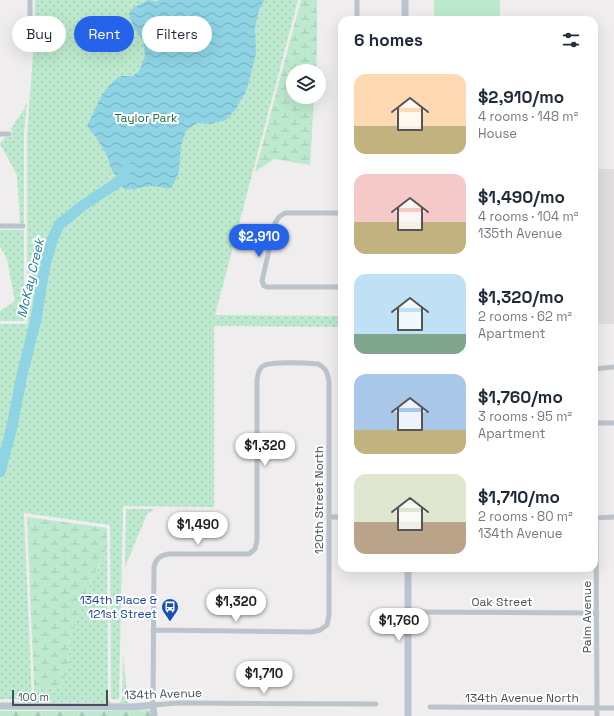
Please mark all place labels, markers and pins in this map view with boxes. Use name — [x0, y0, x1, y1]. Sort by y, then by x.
pin: $2,910 — [226, 224, 292, 258]
pin: $1,320 — [232, 433, 298, 467]
pin: $1,490 — [165, 512, 231, 546]
pin: $1,320 — [203, 589, 269, 623]
place label: 134th Place & 121st Street — [80, 592, 157, 622]
bus stop icon: 134th Place & 121st Street — [160, 597, 180, 622]
pin: $1,760 — [366, 608, 432, 642]
pin: $1,710 — [231, 661, 297, 695]

